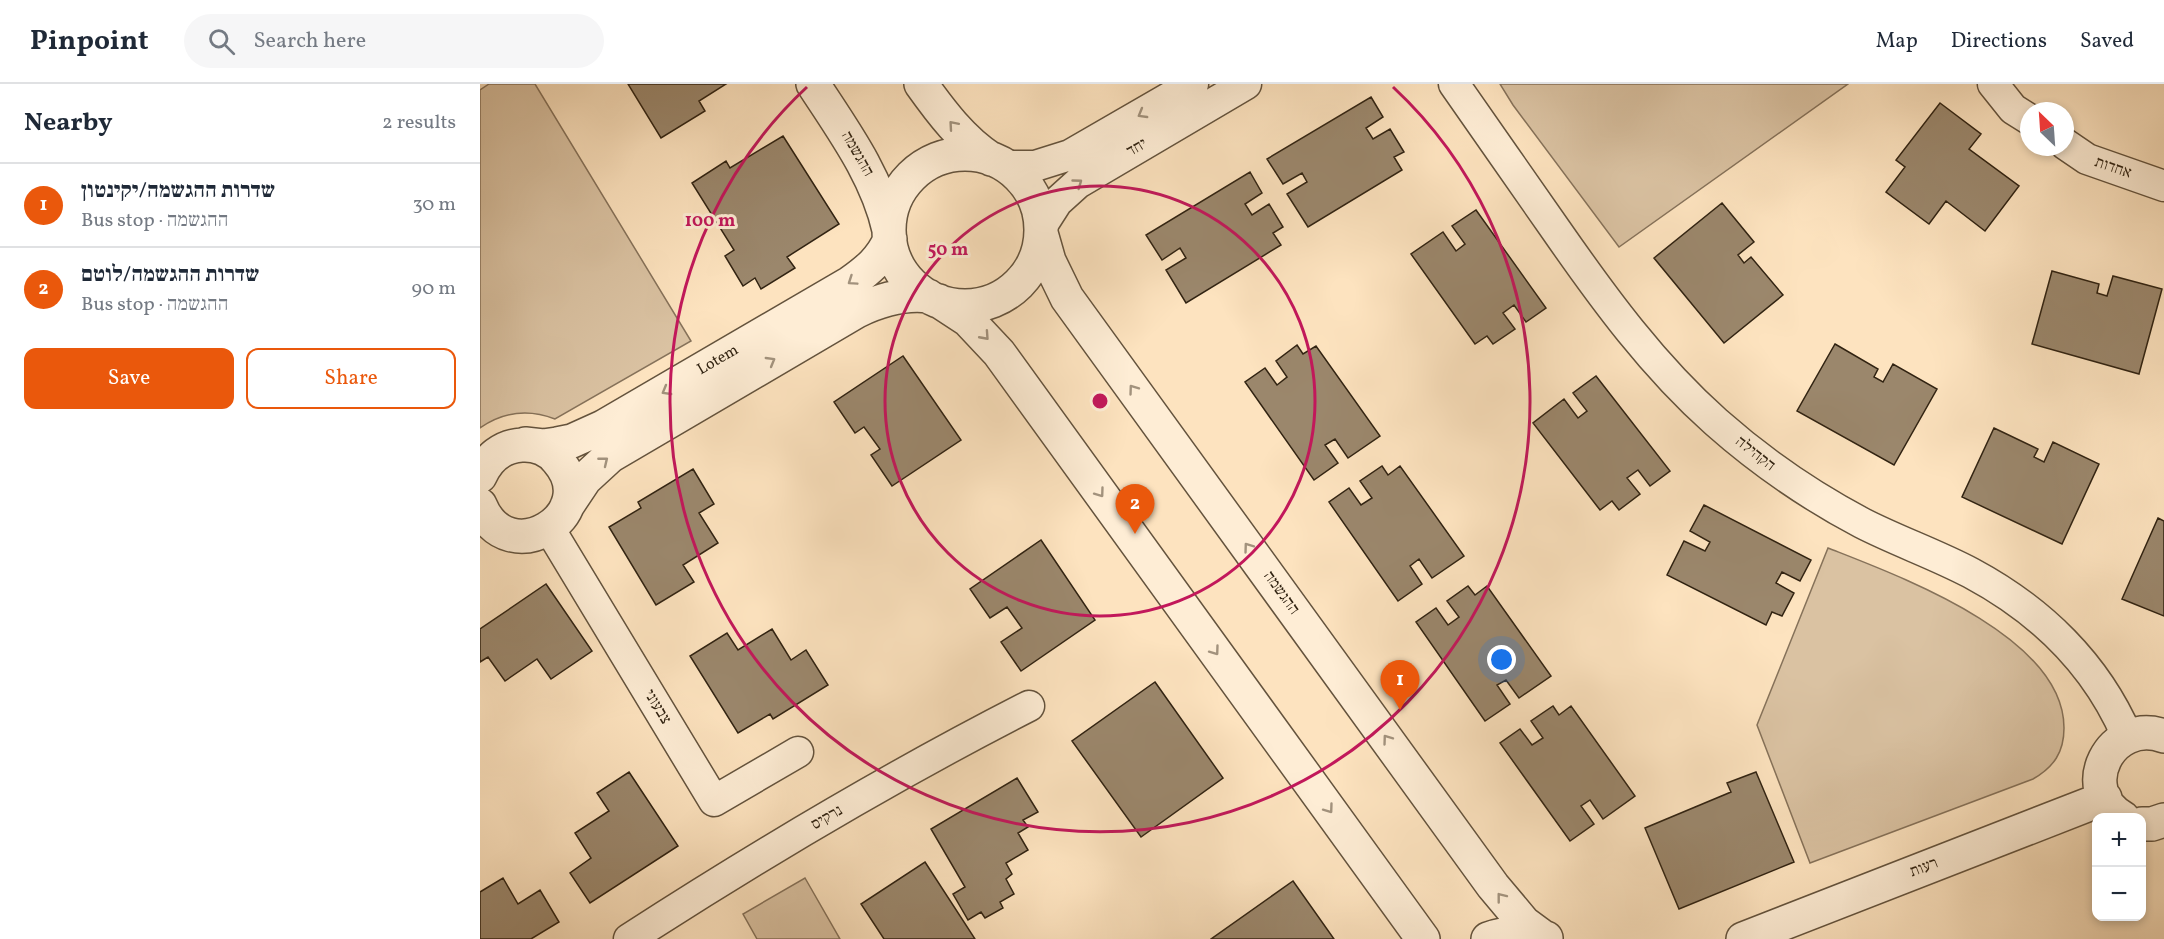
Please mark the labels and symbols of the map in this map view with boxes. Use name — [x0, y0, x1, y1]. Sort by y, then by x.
north arrow — [2020, 102, 2074, 156]
one-way arrow — [1138, 106, 1149, 118]
one-way arrow — [949, 121, 960, 132]
street label: ההגשמה — [835, 127, 879, 181]
street label: יחד — [1123, 133, 1151, 163]
street label: אחדות — [2092, 151, 2134, 185]
one-way arrow — [1072, 179, 1083, 190]
text: 100 m — [685, 209, 735, 234]
text: 50 m — [928, 238, 968, 263]
one-way arrow — [847, 274, 858, 285]
one-way arrow — [978, 330, 989, 340]
street label: Lotem — [693, 339, 743, 381]
one-way arrow — [765, 357, 775, 368]
one-way arrow — [662, 384, 672, 395]
one-way arrow — [1129, 385, 1140, 396]
centre of rings — [1090, 391, 1110, 411]
street label: הקהילה — [1730, 431, 1780, 477]
one-way arrow — [597, 458, 608, 469]
pin: 2 — [1116, 484, 1154, 534]
one-way arrow — [1093, 487, 1104, 498]
one-way arrow — [1244, 543, 1255, 554]
street label: ההגשמה — [1258, 567, 1304, 619]
one-way arrow — [1208, 645, 1219, 656]
your location — [1487, 645, 1516, 674]
pin: 1 — [1380, 660, 1420, 710]
street label: צבעוני — [638, 685, 676, 729]
one-way arrow — [1383, 734, 1394, 745]
street label: נרקיס — [807, 800, 847, 836]
one-way arrow — [1322, 803, 1333, 814]
street label: רעות — [1907, 853, 1941, 883]
one-way arrow — [1498, 893, 1509, 904]

